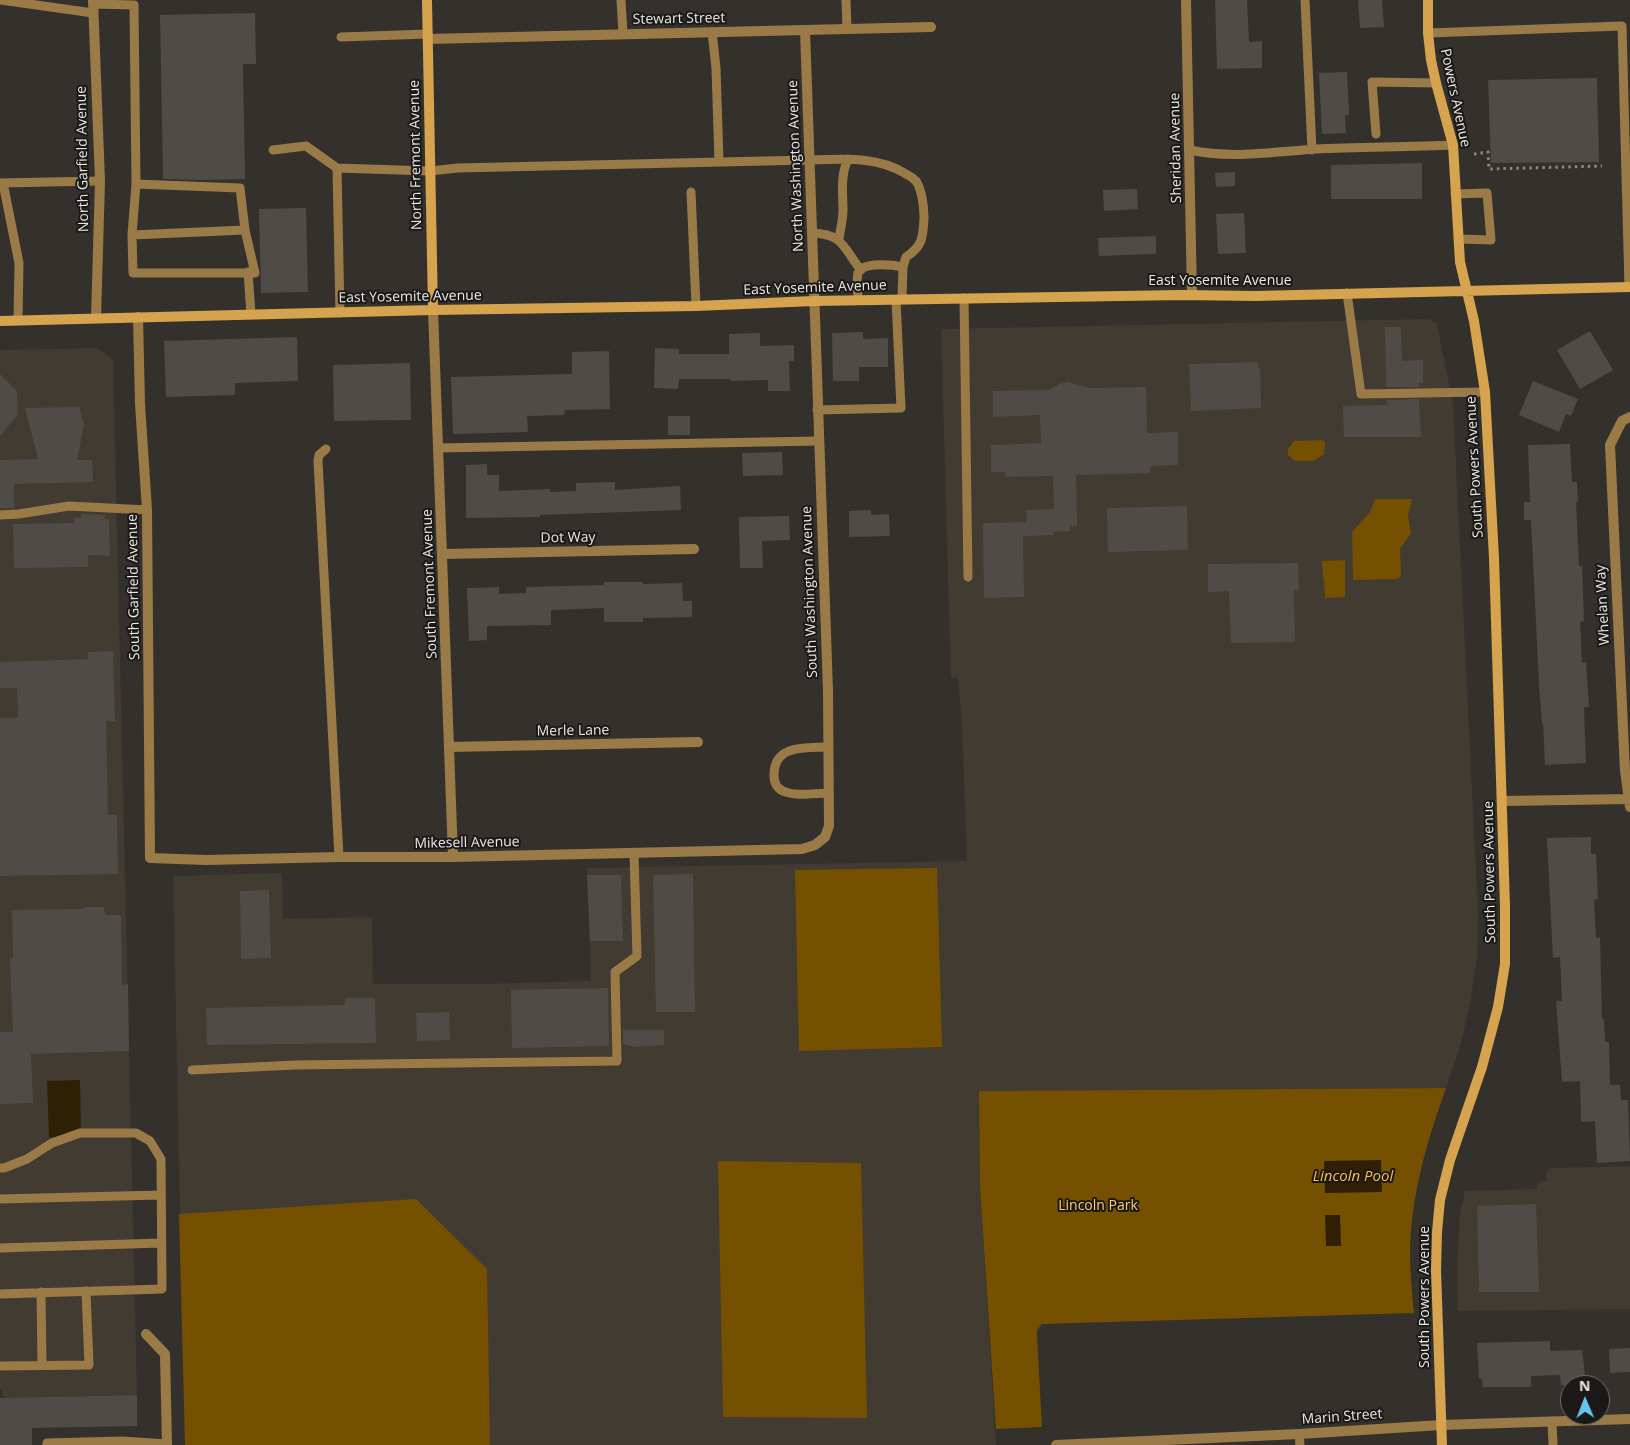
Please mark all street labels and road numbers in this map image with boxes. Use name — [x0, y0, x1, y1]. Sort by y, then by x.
street label: Stewart Street — [633, 10, 725, 28]
street label: Powers Avenue — [1436, 47, 1474, 149]
street label: North Fremont Avenue — [406, 80, 426, 230]
street label: North Washington Avenue — [785, 80, 807, 252]
street label: North Garfield Avenue — [73, 86, 93, 232]
street label: Sheridan Avenue — [1167, 93, 1185, 203]
street label: East Yosemite Avenue — [1148, 273, 1292, 289]
street label: East Yosemite Avenue — [743, 277, 887, 299]
street label: East Yosemite Avenue — [338, 287, 482, 307]
street label: South Powers Avenue — [1463, 396, 1487, 538]
street label: South Washington Avenue — [799, 506, 821, 678]
street label: South Fremont Avenue — [419, 509, 441, 659]
street label: South Garfield Avenue — [124, 514, 144, 660]
street label: Dot Way — [540, 529, 596, 547]
street label: Whelan Way — [1593, 564, 1613, 646]
street label: Merle Lane — [536, 722, 610, 740]
street label: South Powers Avenue — [1480, 801, 1500, 943]
street label: Mikesell Avenue — [414, 834, 520, 852]
street label: South Powers Avenue — [1417, 1226, 1433, 1368]
street label: Marin Street — [1301, 1406, 1383, 1428]

